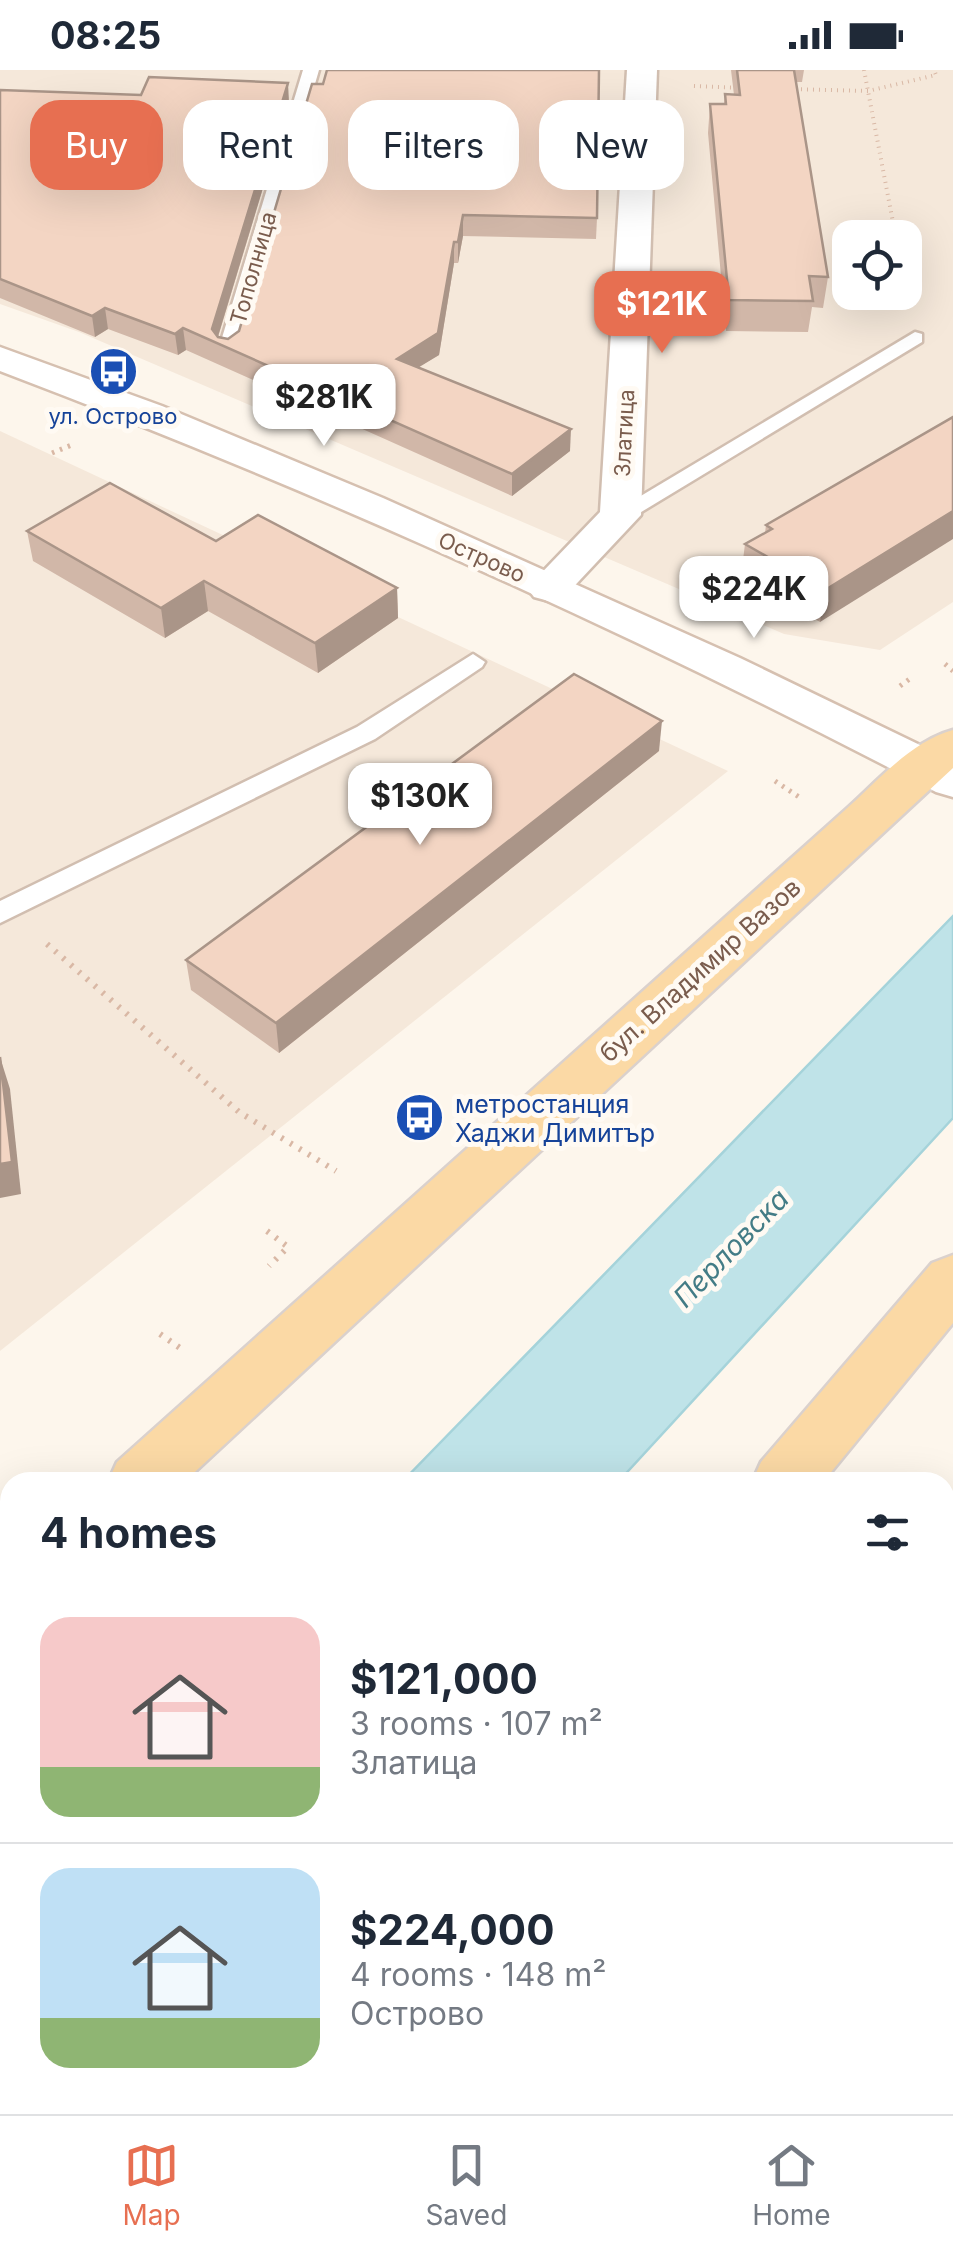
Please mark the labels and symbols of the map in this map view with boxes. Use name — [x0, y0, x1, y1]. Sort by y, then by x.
street label: Тополница — [225, 209, 281, 327]
pin: $121K — [592, 271, 732, 356]
bus stop icon: ул. Острово — [87, 346, 139, 398]
pin: $281K — [254, 364, 394, 449]
street label: Златица — [609, 389, 639, 477]
place label: ул. Острово — [49, 403, 177, 429]
street label: Острово — [435, 526, 529, 588]
pin: $224K — [684, 556, 824, 641]
pin: $130K — [350, 763, 490, 848]
street label: бул. Владимир Вазов — [593, 872, 807, 1068]
place label: метростанция Хаджи Димитър — [455, 1089, 655, 1148]
bus stop icon: метростанция Хаджи Димитър — [394, 1092, 446, 1144]
water label: Перловска — [666, 1182, 796, 1314]

